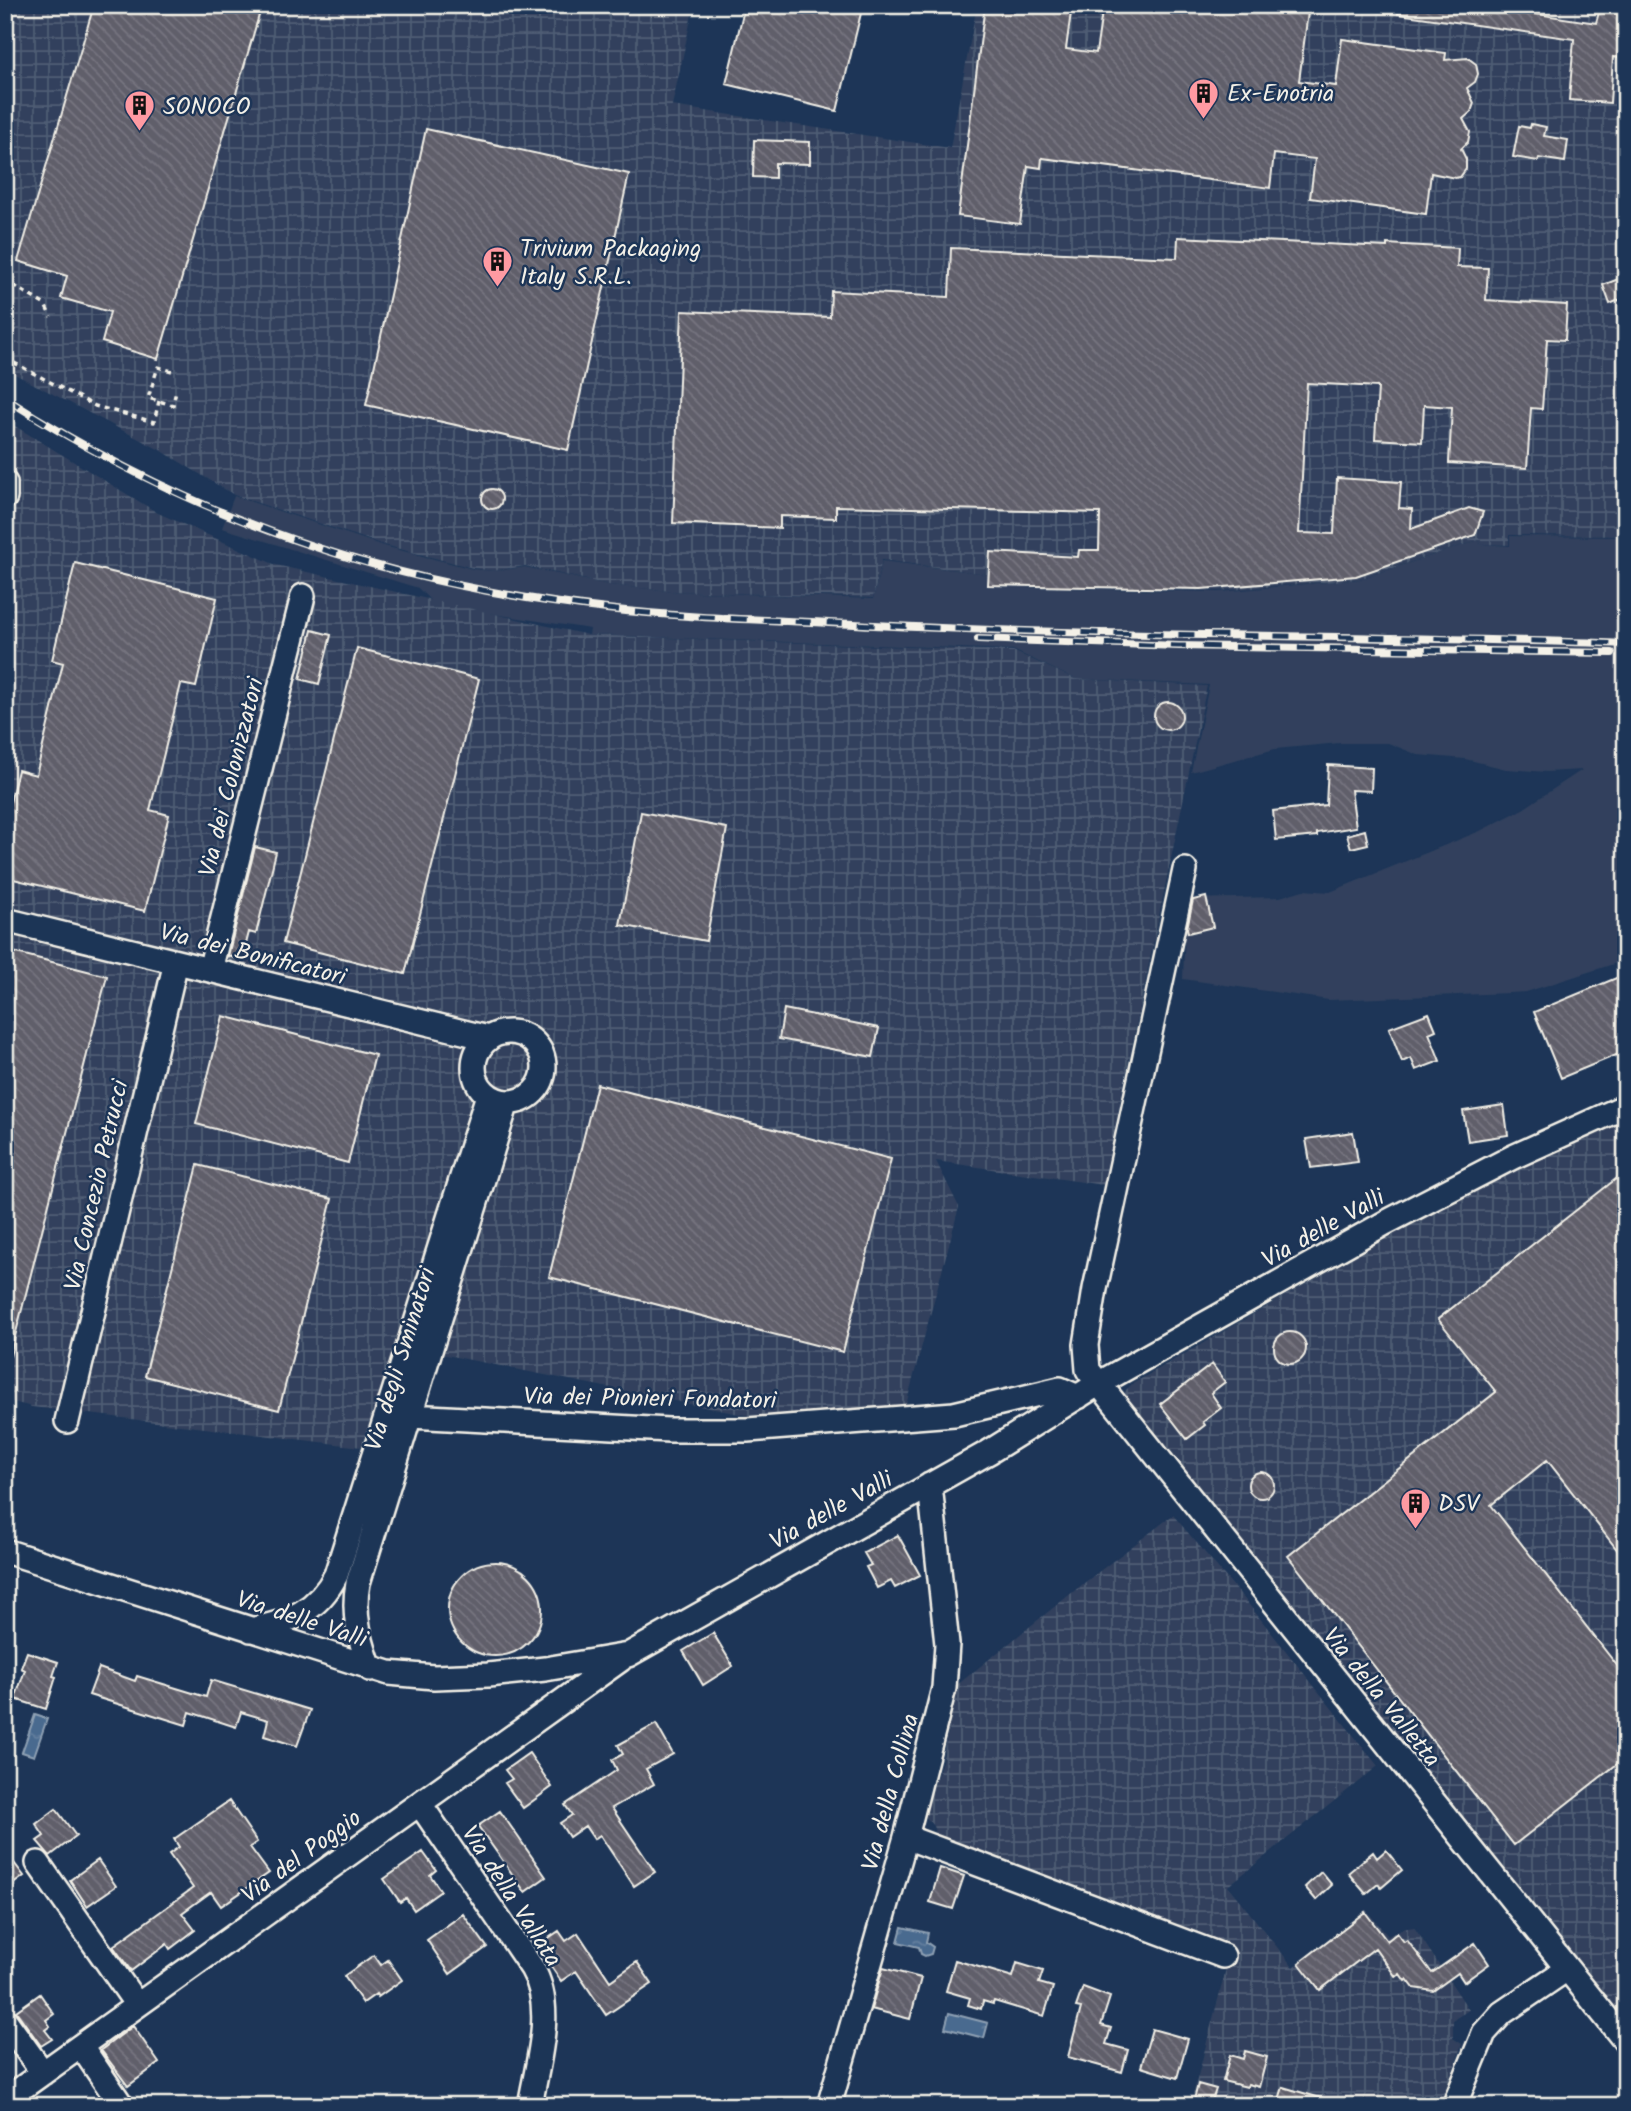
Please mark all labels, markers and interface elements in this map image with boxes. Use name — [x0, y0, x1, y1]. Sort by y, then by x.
place label: Ex-Enotria — [1227, 75, 1334, 114]
building icon: Ex-Enotria — [1187, 76, 1221, 120]
place label: SONOCO — [163, 88, 251, 127]
building icon: SONOCO — [123, 89, 157, 133]
place label: Trivium Packaging Italy S.R.L. — [520, 230, 701, 297]
building icon: Trivium Packaging Italy S.R.L. — [480, 245, 514, 289]
street label: Via dei Colonizzatori — [189, 672, 276, 881]
street label: Via dei Bonificatori — [155, 913, 351, 998]
street label: Via Concezio Petrucci — [54, 1075, 141, 1295]
street label: Via delle Valli — [1255, 1179, 1394, 1279]
street label: Via degli Sminatori — [355, 1262, 448, 1456]
street label: Via dei Pionieri Fondatori — [523, 1378, 778, 1421]
street label: Via delle Valli — [763, 1461, 902, 1561]
place label: DSV — [1438, 1485, 1481, 1524]
building icon: DSV — [1398, 1486, 1432, 1530]
street label: Via delle Valli — [231, 1581, 373, 1660]
street label: Via della Valletta — [1312, 1619, 1450, 1777]
street label: Via della Collina — [852, 1709, 931, 1875]
street label: Via del Poggio — [233, 1800, 370, 1914]
street label: Via della Vallata — [450, 1818, 571, 1976]

